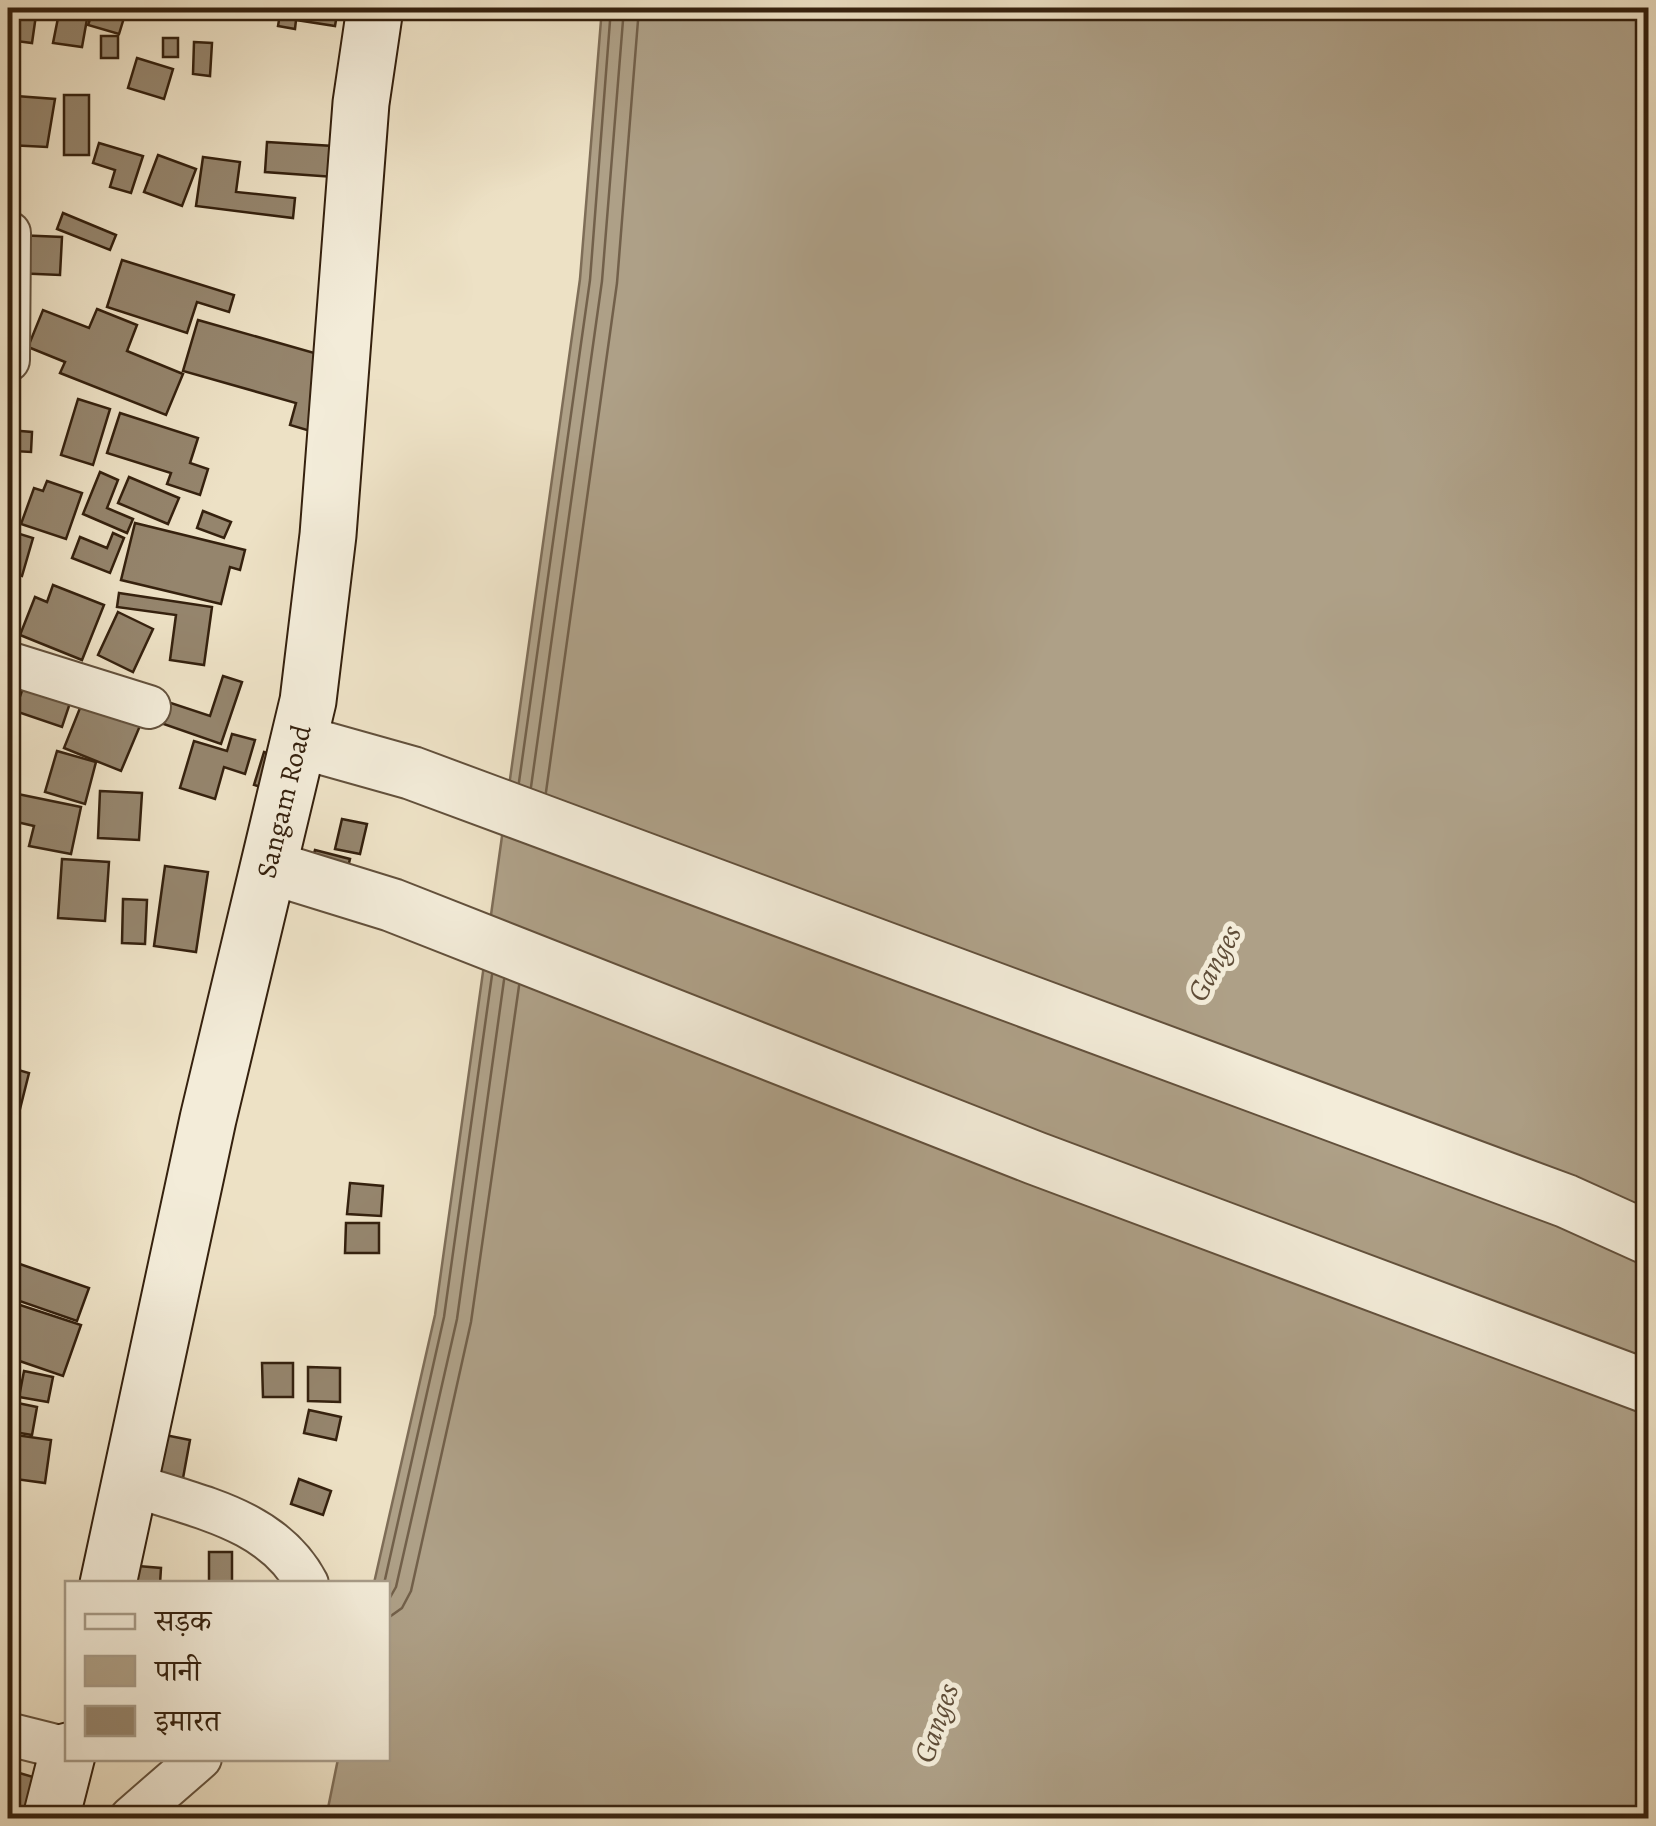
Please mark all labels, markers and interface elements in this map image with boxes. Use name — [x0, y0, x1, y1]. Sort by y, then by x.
street label: Sangam Road — [247, 720, 321, 882]
water label: Ganges — [1177, 918, 1251, 1008]
legend — [65, 1581, 390, 1761]
text: सड़क — [153, 1601, 213, 1641]
text: पानी — [153, 1651, 202, 1691]
water label: Ganges — [904, 1678, 968, 1768]
text: इमारत — [153, 1701, 222, 1741]

